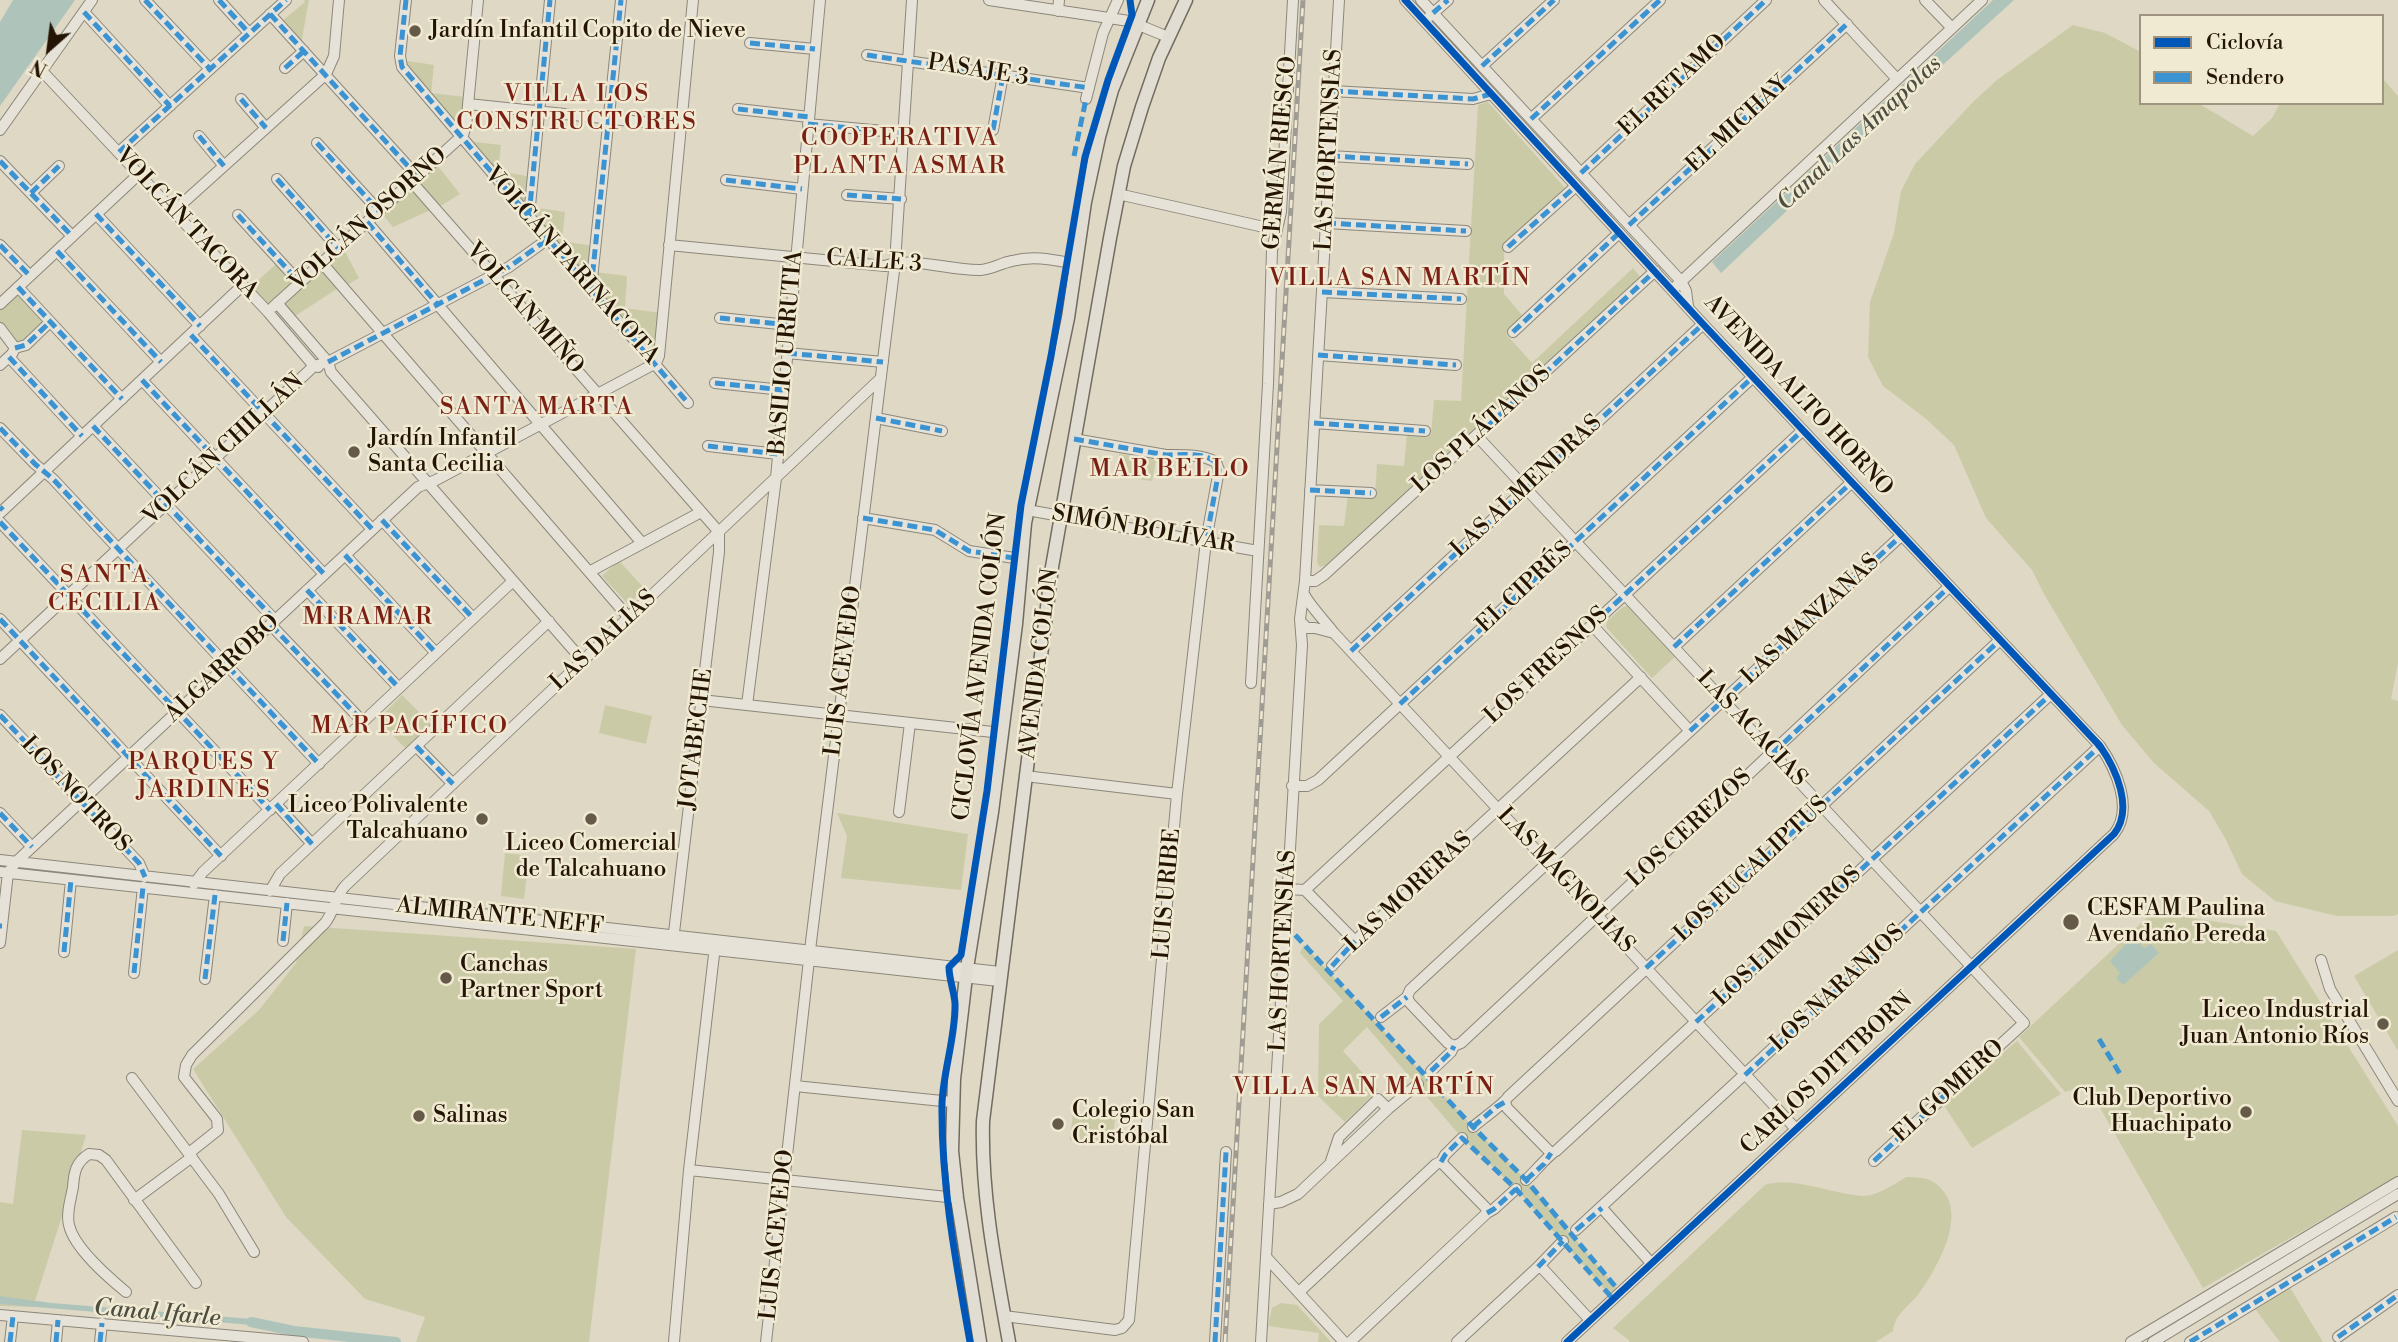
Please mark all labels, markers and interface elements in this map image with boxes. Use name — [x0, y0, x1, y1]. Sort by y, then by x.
north arrow — [14, 14, 84, 84]
legend — [2139, 14, 2384, 105]
place label: Jardín Infantil Copito de Nieve — [429, 17, 746, 45]
marker: Jardín Infantil Copito de Nieve — [407, 23, 423, 39]
street label: EL RETAMO — [1613, 29, 1733, 143]
text: Ciclovía — [2206, 30, 2283, 56]
street label: LAS HORTENSIAS — [1311, 48, 1349, 252]
street label: PASAJE 3 — [926, 49, 1030, 93]
water label: Canal Las Amapolas — [1772, 50, 1948, 218]
text: N — [27, 53, 51, 82]
street label: GERMÁN RIESCO — [1259, 55, 1303, 251]
text: Sendero — [2206, 65, 2284, 91]
street label: EL MICHAY — [1681, 71, 1795, 179]
district label: VILLA LOS CONSTRUCTORES — [458, 81, 696, 137]
district label: COOPERATIVA PLANTA ASMAR — [795, 125, 1005, 181]
street label: VOLCÁN TACORA — [109, 142, 263, 306]
street label: VOLCÁN OSORNO — [285, 142, 453, 298]
street label: VOLCÁN PARINACOTA — [478, 162, 664, 370]
street label: VOLCÁN MIÑO — [459, 237, 589, 381]
street label: CALLE 3 — [825, 245, 923, 279]
street label: BASILIO URRUTIA — [764, 249, 810, 457]
district label: VILLA SAN MARTÍN — [1270, 265, 1530, 293]
street label: AVENIDA ALTO HORNO — [1698, 290, 1898, 502]
street label: LOS PLÁTANOS — [1407, 360, 1557, 500]
street label: VOLCÁN CHILLÁN — [138, 369, 310, 531]
district label: SANTA MARTA — [441, 394, 633, 422]
street label: LAS ALMENDRAS — [1446, 410, 1608, 564]
place label: Jardín Infantil Santa Cecilia — [368, 425, 517, 479]
marker: Jardín Infantil Santa Cecilia — [346, 444, 362, 460]
district label: MAR BELLO — [1091, 456, 1249, 484]
street label: SIMÓN BOLÍVAR — [1049, 500, 1237, 560]
street label: CICLOVÍA AVENIDA COLÓN — [948, 512, 1014, 822]
street label: EL CIPRÉS — [1471, 537, 1579, 639]
street label: LAS MANZANAS — [1736, 549, 1886, 691]
district label: SANTA CECILIA — [49, 562, 161, 618]
street label: AVENIDA COLÓN — [1015, 567, 1065, 761]
street label: LUIS ACEVEDO — [820, 584, 868, 758]
street label: LAS DALIAS — [545, 585, 663, 697]
street label: LOS FRESNOS — [1479, 602, 1615, 730]
district label: MIRAMAR — [303, 604, 433, 632]
street label: ALGARROBO — [160, 609, 286, 729]
street label: LAS ACACIAS — [1690, 665, 1812, 793]
street label: JOTABECHE — [675, 667, 719, 811]
district label: MAR PACÍFICO — [312, 713, 508, 741]
street label: LOS NOTROS — [14, 731, 136, 859]
district label: PARQUES Y JARDINES — [129, 749, 279, 805]
street label: LOS CEREZOS — [1622, 764, 1758, 894]
street label: LOS EUCALIPTUS — [1669, 791, 1835, 949]
place label: Liceo Polivalente Talcahuano — [288, 792, 468, 846]
street label: LAS MAGNOLIAS — [1490, 802, 1640, 960]
marker: Liceo Polivalente Talcahuano — [474, 811, 490, 827]
marker: Liceo Comercial de Talcahuano — [583, 811, 599, 827]
street label: LUIS URIBE — [1149, 827, 1187, 961]
street label: LAS MORERAS — [1339, 827, 1479, 959]
place label: Liceo Comercial de Talcahuano — [505, 830, 677, 884]
street label: LAS HORTENSIAS — [1265, 849, 1303, 1053]
street label: LOS LIMONEROS — [1708, 861, 1868, 1013]
street label: ALMIRANTE NEFF — [395, 892, 605, 942]
place label: CESFAM Paulina Avendaño Pereda — [2087, 895, 2266, 949]
marker: CESFAM Paulina Avendaño Pereda — [2061, 912, 2081, 932]
street label: LOS NARANJOS — [1765, 920, 1911, 1058]
place label: Canchas Partner Sport — [460, 951, 603, 1005]
marker: Canchas Partner Sport — [438, 970, 454, 986]
street label: CARLOS DITTBORN — [1735, 987, 1919, 1161]
place label: Liceo Industrial Juan Antonio Ríos — [2180, 997, 2369, 1051]
marker: Liceo Industrial Juan Antonio Ríos — [2375, 1016, 2391, 1032]
street label: EL GOMERO — [1887, 1035, 2011, 1149]
district label: VILLA SAN MARTÍN — [1234, 1074, 1494, 1102]
place label: Club Deportivo Huachipato — [2073, 1085, 2232, 1139]
place label: Colegio San Cristóbal — [1072, 1097, 1195, 1151]
place label: Salinas — [433, 1102, 508, 1130]
marker: Club Deportivo Huachipato — [2238, 1104, 2254, 1120]
marker: Salinas — [411, 1108, 427, 1124]
marker: Colegio San Cristóbal — [1050, 1116, 1066, 1132]
street label: LUIS ACEVEDO — [755, 1148, 801, 1322]
water label: Canal Ifarle — [92, 1294, 222, 1334]

